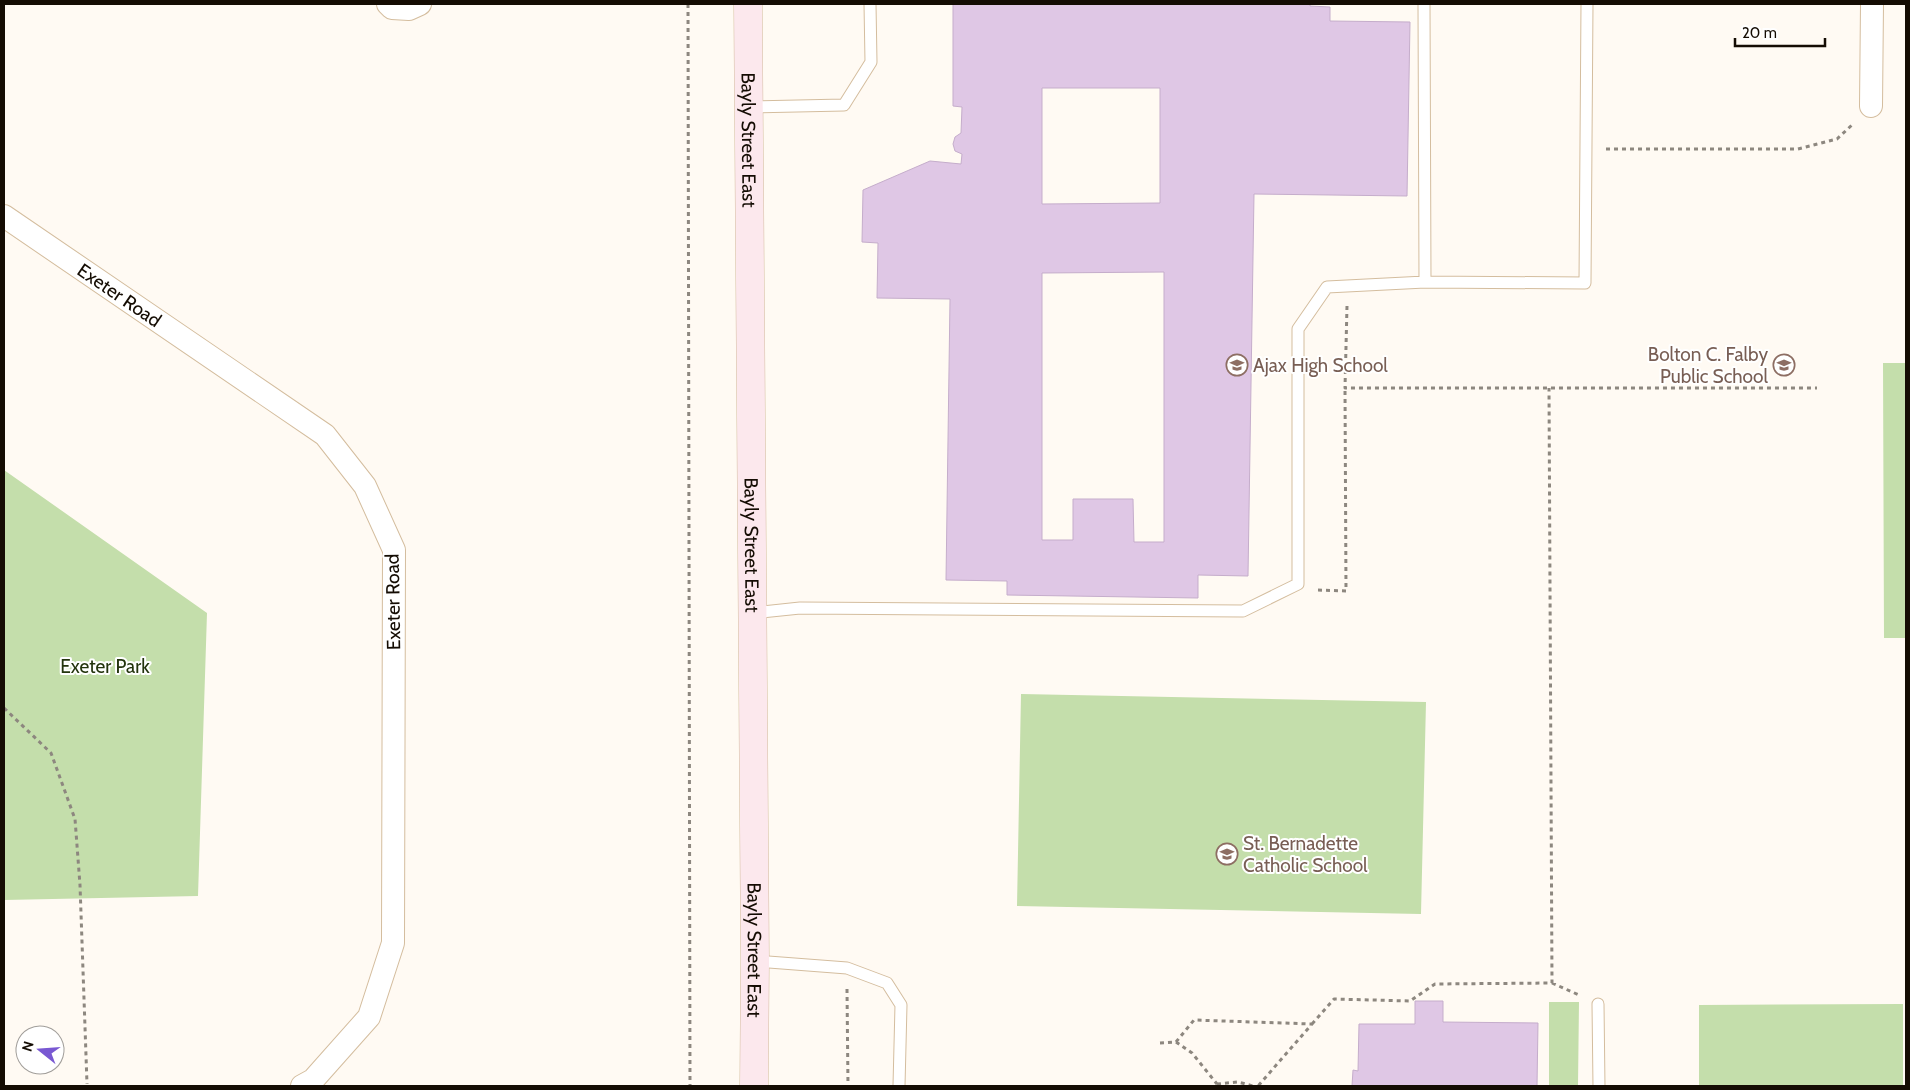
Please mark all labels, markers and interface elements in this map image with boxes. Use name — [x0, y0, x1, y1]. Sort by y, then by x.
scale bar — [1735, 15, 1825, 47]
text: 20 m — [1742, 24, 1777, 42]
street label: Bayly Street East — [737, 72, 761, 208]
street label: Exeter Road — [73, 258, 166, 332]
place label: Bolton C. Falby Public School — [1648, 343, 1769, 388]
school or university icon: Ajax High School — [1225, 353, 1249, 377]
school or university icon: Bolton C. Falby Public School — [1772, 353, 1796, 377]
place label: Ajax High School — [1253, 354, 1388, 377]
street label: Bayly Street East — [740, 477, 764, 613]
street label: Exeter Road — [381, 554, 405, 650]
park label: Exeter Park — [60, 655, 150, 678]
place label: St. Bernadette Catholic School — [1243, 832, 1368, 877]
school or university icon: St. Bernadette Catholic School — [1215, 842, 1239, 866]
street label: Bayly Street East — [743, 882, 767, 1018]
north arrow — [15, 1025, 65, 1075]
text: N — [18, 1039, 38, 1054]

